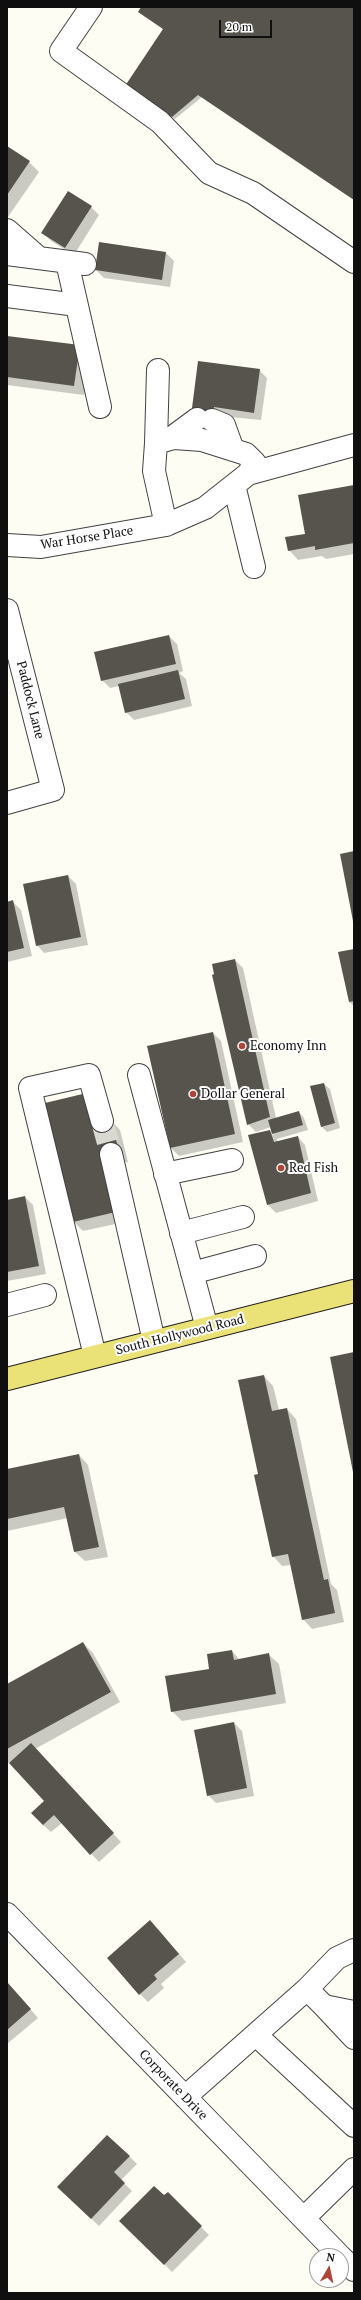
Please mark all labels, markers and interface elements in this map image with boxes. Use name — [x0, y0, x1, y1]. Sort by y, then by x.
scale bar — [221, 12, 274, 38]
text: 20 m — [226, 19, 252, 34]
street label: War Horse Place — [40, 523, 134, 553]
street label: Paddock Lane — [13, 659, 47, 741]
place label: Economy Inn — [250, 1038, 326, 1054]
marker: Economy Inn — [237, 1041, 247, 1051]
place label: Dollar General — [201, 1086, 285, 1102]
marker: Dollar General — [188, 1089, 198, 1099]
place label: Red Fish — [289, 1160, 338, 1176]
marker: Red Fish — [276, 1163, 286, 1173]
street label: South Hollywood Road — [114, 1311, 246, 1359]
street label: Corporate Drive — [135, 2047, 211, 2123]
north arrow — [309, 2248, 349, 2288]
text: N — [326, 2250, 336, 2265]

